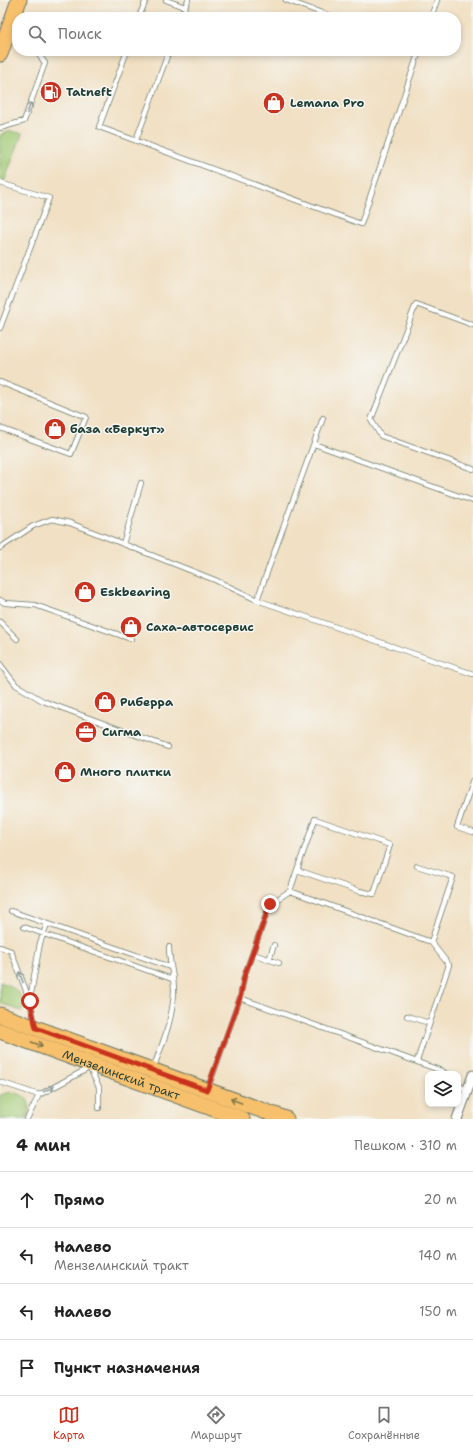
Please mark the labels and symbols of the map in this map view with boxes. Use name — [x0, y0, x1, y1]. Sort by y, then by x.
fuel station icon: Tatneft — [38, 79, 64, 105]
place label: Tatneft — [66, 84, 112, 100]
shop icon: Lemana Pro — [261, 90, 287, 116]
place label: Lemana Pro — [290, 95, 365, 111]
one-way arrow — [25, 102, 33, 114]
shop icon: база «Беркут» — [42, 416, 68, 442]
place label: база «Беркут» — [70, 421, 165, 437]
shop icon: Eskbearing — [72, 579, 98, 605]
place label: Eskbearing — [100, 584, 170, 600]
shop icon: Саха-автосервис — [118, 614, 144, 640]
place label: Саха-автосервис — [146, 619, 254, 635]
shop icon: Риберра — [92, 689, 118, 715]
place label: Риберра — [120, 694, 174, 710]
office icon: Сигма — [73, 719, 99, 745]
place label: Сигма — [102, 724, 142, 740]
shop icon: Много плитки — [52, 759, 78, 785]
place label: Много плитки — [80, 764, 172, 780]
route end — [261, 895, 279, 913]
one-way arrow — [16, 972, 24, 984]
route start — [21, 992, 39, 1010]
one-way arrow — [30, 1041, 43, 1048]
street label: Мензелинский тракт — [60, 1046, 183, 1104]
one-way arrow — [43, 1085, 55, 1092]
one-way arrow — [230, 1097, 243, 1104]

